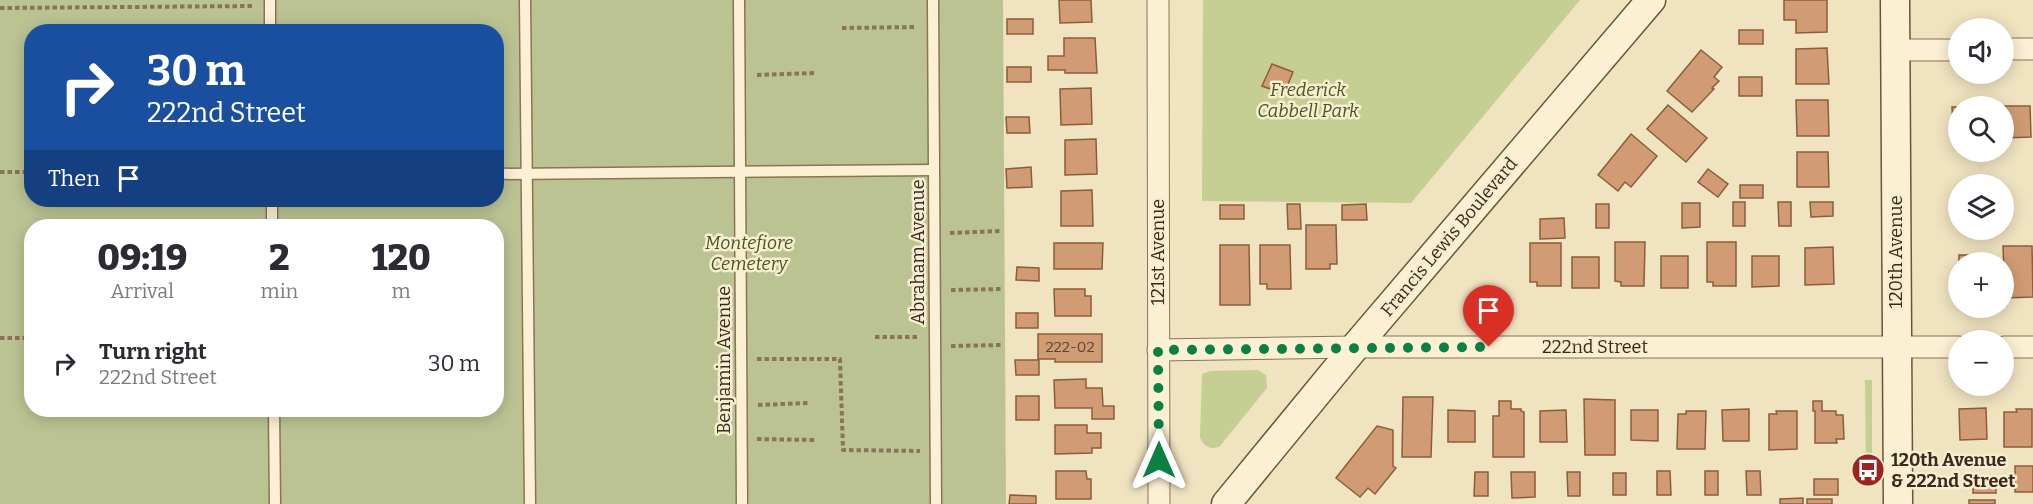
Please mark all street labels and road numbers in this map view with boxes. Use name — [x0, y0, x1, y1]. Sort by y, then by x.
street label: Francis Lewis Boulevard — [1376, 153, 1522, 321]
street label: Abraham Avenue — [907, 179, 929, 325]
street label: 120th Avenue — [1885, 195, 1907, 309]
street label: 121st Avenue — [1147, 199, 1169, 305]
street label: Benjamin Avenue — [713, 286, 735, 434]
street label: 222nd Street — [1542, 336, 1648, 358]

